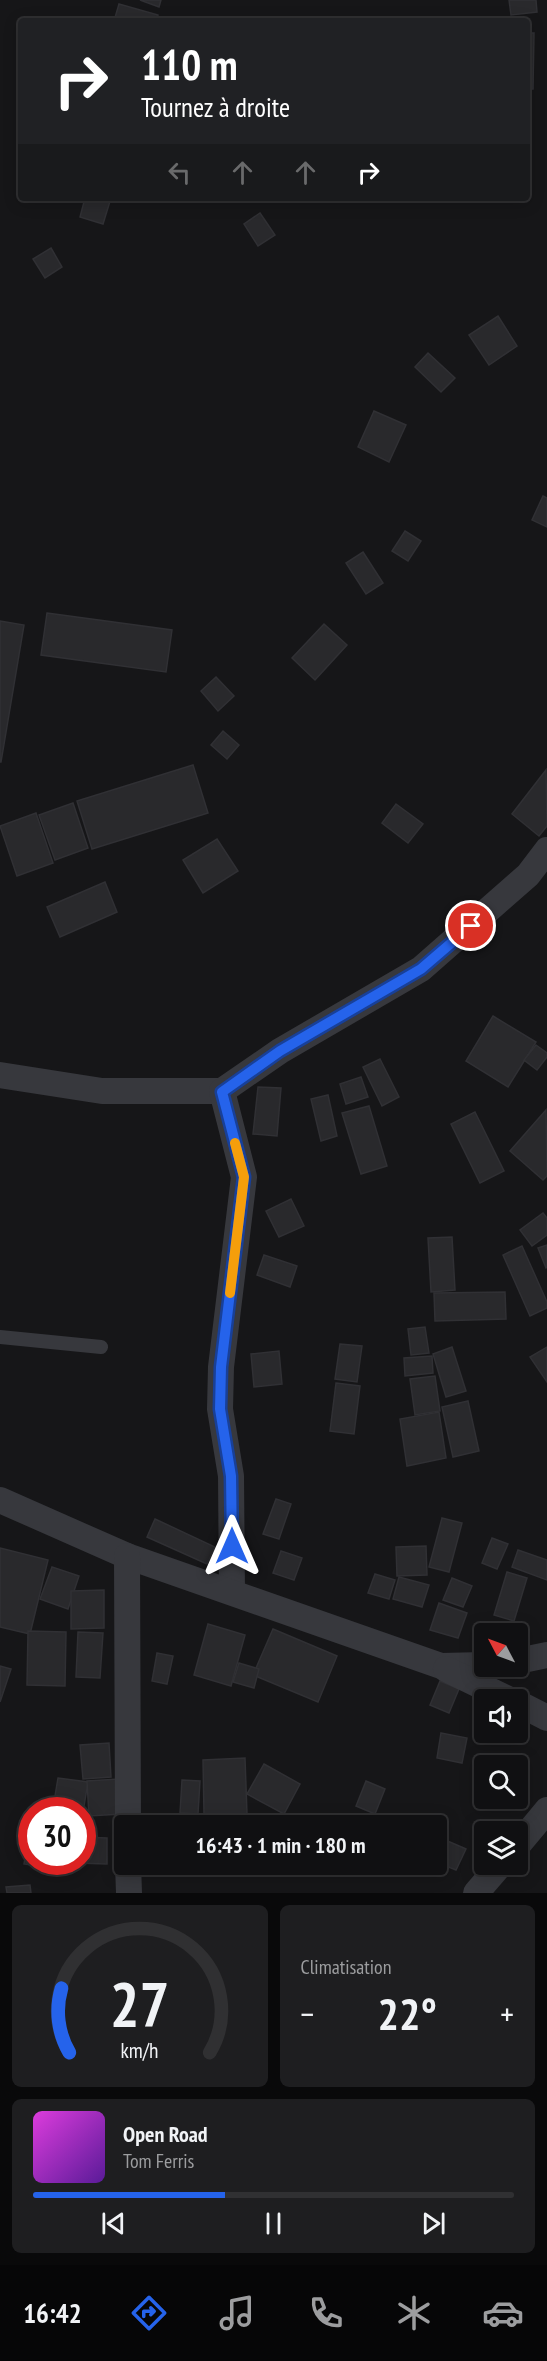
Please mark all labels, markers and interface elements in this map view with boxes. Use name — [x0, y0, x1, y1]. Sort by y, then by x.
text: 110 m — [141, 37, 238, 92]
icon: right — [42, 42, 120, 120]
text: Tournez à droite — [141, 90, 290, 124]
icon: left — [163, 156, 196, 189]
icon: ahead — [226, 156, 259, 189]
icon: ahead — [289, 156, 322, 189]
icon: right — [352, 156, 385, 189]
pin — [445, 900, 496, 951]
icon: arrive — [454, 909, 487, 942]
position arrow — [200, 1514, 264, 1578]
north arrow — [474, 1623, 528, 1677]
map controls — [474, 1623, 528, 1875]
button: sound — [474, 1689, 528, 1743]
button: search — [474, 1755, 528, 1809]
speed limit sign: 30 — [18, 1797, 96, 1875]
button: layers — [474, 1821, 528, 1875]
text: 16:43 · 1 min · 180 m — [195, 1831, 366, 1859]
text: Climatisation — [301, 1954, 392, 1980]
text: 27 — [110, 1963, 170, 2044]
text: 22° — [378, 1984, 437, 2042]
text: − — [301, 1992, 314, 2035]
text: + — [500, 1992, 514, 2035]
text: km/h — [121, 2036, 159, 2064]
text: Open Road — [123, 2120, 208, 2148]
text: Tom Ferris — [123, 2148, 194, 2174]
icon: previous — [97, 2207, 130, 2240]
icon: pause — [257, 2207, 290, 2240]
icon: next — [417, 2207, 450, 2240]
icon: directions — [128, 2292, 170, 2334]
icon: music — [216, 2292, 258, 2334]
icon: phone — [305, 2292, 347, 2334]
icon: climate — [393, 2292, 435, 2334]
icon: car — [482, 2292, 524, 2334]
text: 16:42 — [23, 2296, 82, 2330]

